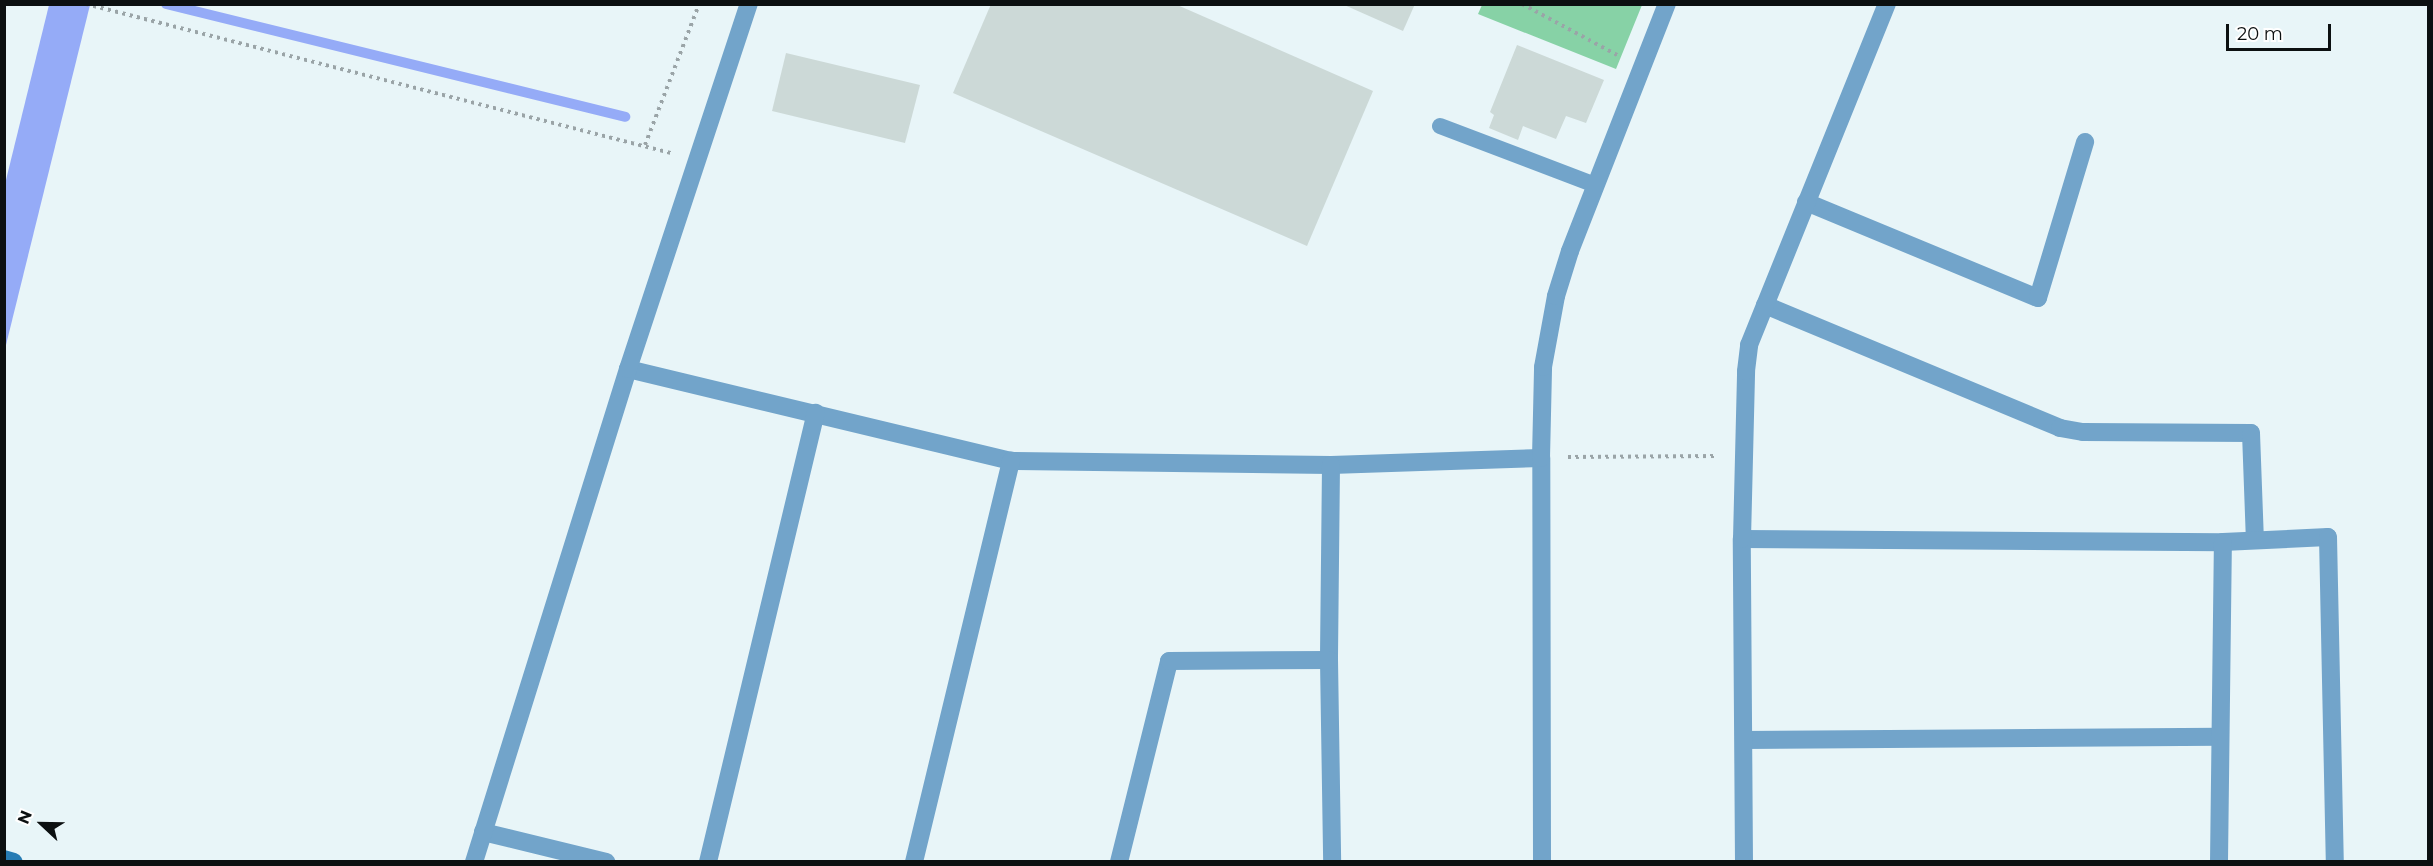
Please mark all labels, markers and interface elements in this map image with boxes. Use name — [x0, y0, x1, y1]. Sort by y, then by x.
scale bar — [2229, 12, 2334, 50]
text: 20 m — [2237, 23, 2283, 45]
north arrow — [12, 794, 72, 854]
text: N — [14, 808, 36, 827]

